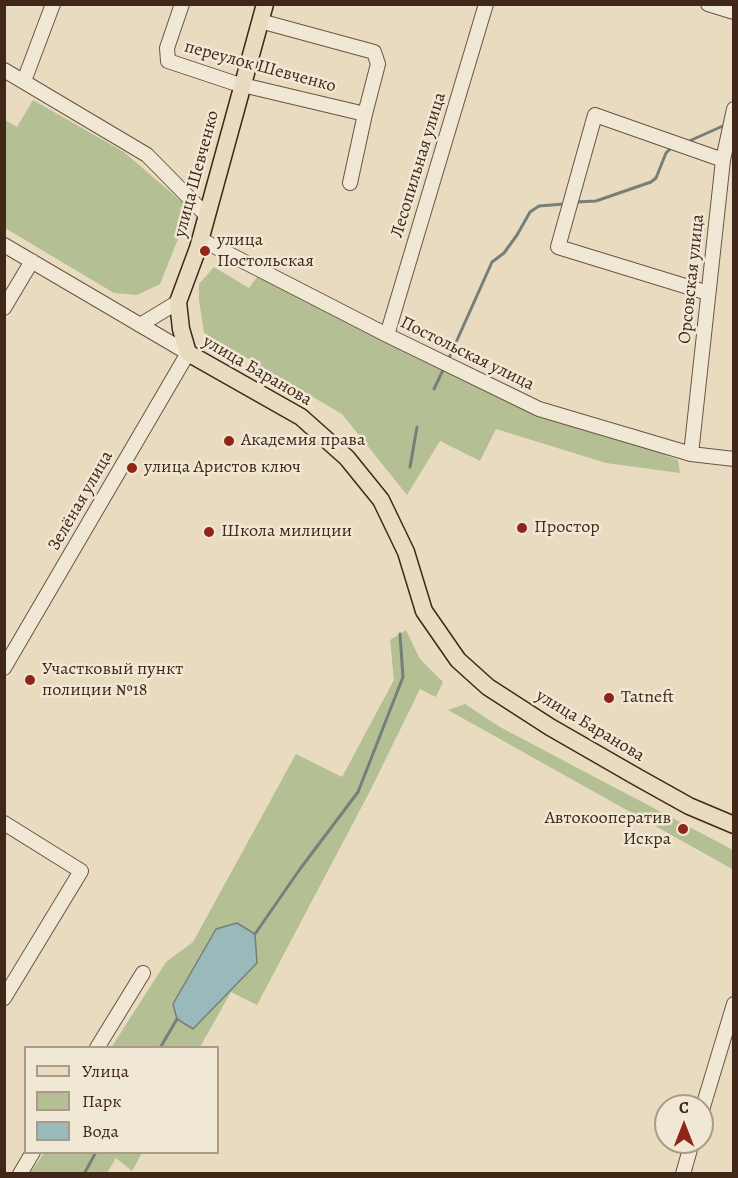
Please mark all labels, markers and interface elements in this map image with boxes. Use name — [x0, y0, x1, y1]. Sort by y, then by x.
street label: переулок Шевченко — [182, 36, 338, 98]
street label: Лесопильная улица — [387, 90, 451, 240]
street label: улица Шевченко — [170, 108, 224, 240]
street label: Орсовская улица — [674, 213, 710, 345]
place label: улица Постольская — [217, 230, 314, 272]
marker: улица Постольская — [198, 244, 212, 258]
street label: Постольская улица — [396, 312, 538, 396]
street label: улица Баранова — [198, 331, 316, 411]
place label: Академия права — [241, 430, 365, 452]
marker: Академия права — [222, 434, 236, 448]
street label: Зелёная улица — [44, 447, 118, 555]
place label: улица Аристов ключ — [144, 457, 301, 479]
marker: улица Аристов ключ — [125, 461, 139, 475]
place label: Простор — [534, 517, 600, 539]
place label: Школа милиции — [221, 521, 352, 543]
marker: Простор — [515, 521, 529, 535]
marker: Школа милиции — [202, 525, 216, 539]
place label: Участковый пункт полиции №18 — [42, 659, 183, 702]
marker: Участковый пункт полиции №18 — [23, 673, 37, 687]
street label: улица Баранова — [532, 685, 648, 767]
place label: Tatneft — [621, 687, 674, 709]
marker: Tatneft — [602, 691, 616, 705]
place label: Автокооператив Искра — [545, 808, 671, 850]
marker: Автокооператив Искра — [676, 822, 690, 836]
legend — [24, 1046, 219, 1154]
text: Улица — [82, 1059, 129, 1083]
text: Парк — [82, 1089, 122, 1113]
north arrow — [654, 1094, 714, 1154]
text: С — [679, 1097, 689, 1119]
text: Вода — [82, 1119, 119, 1143]

